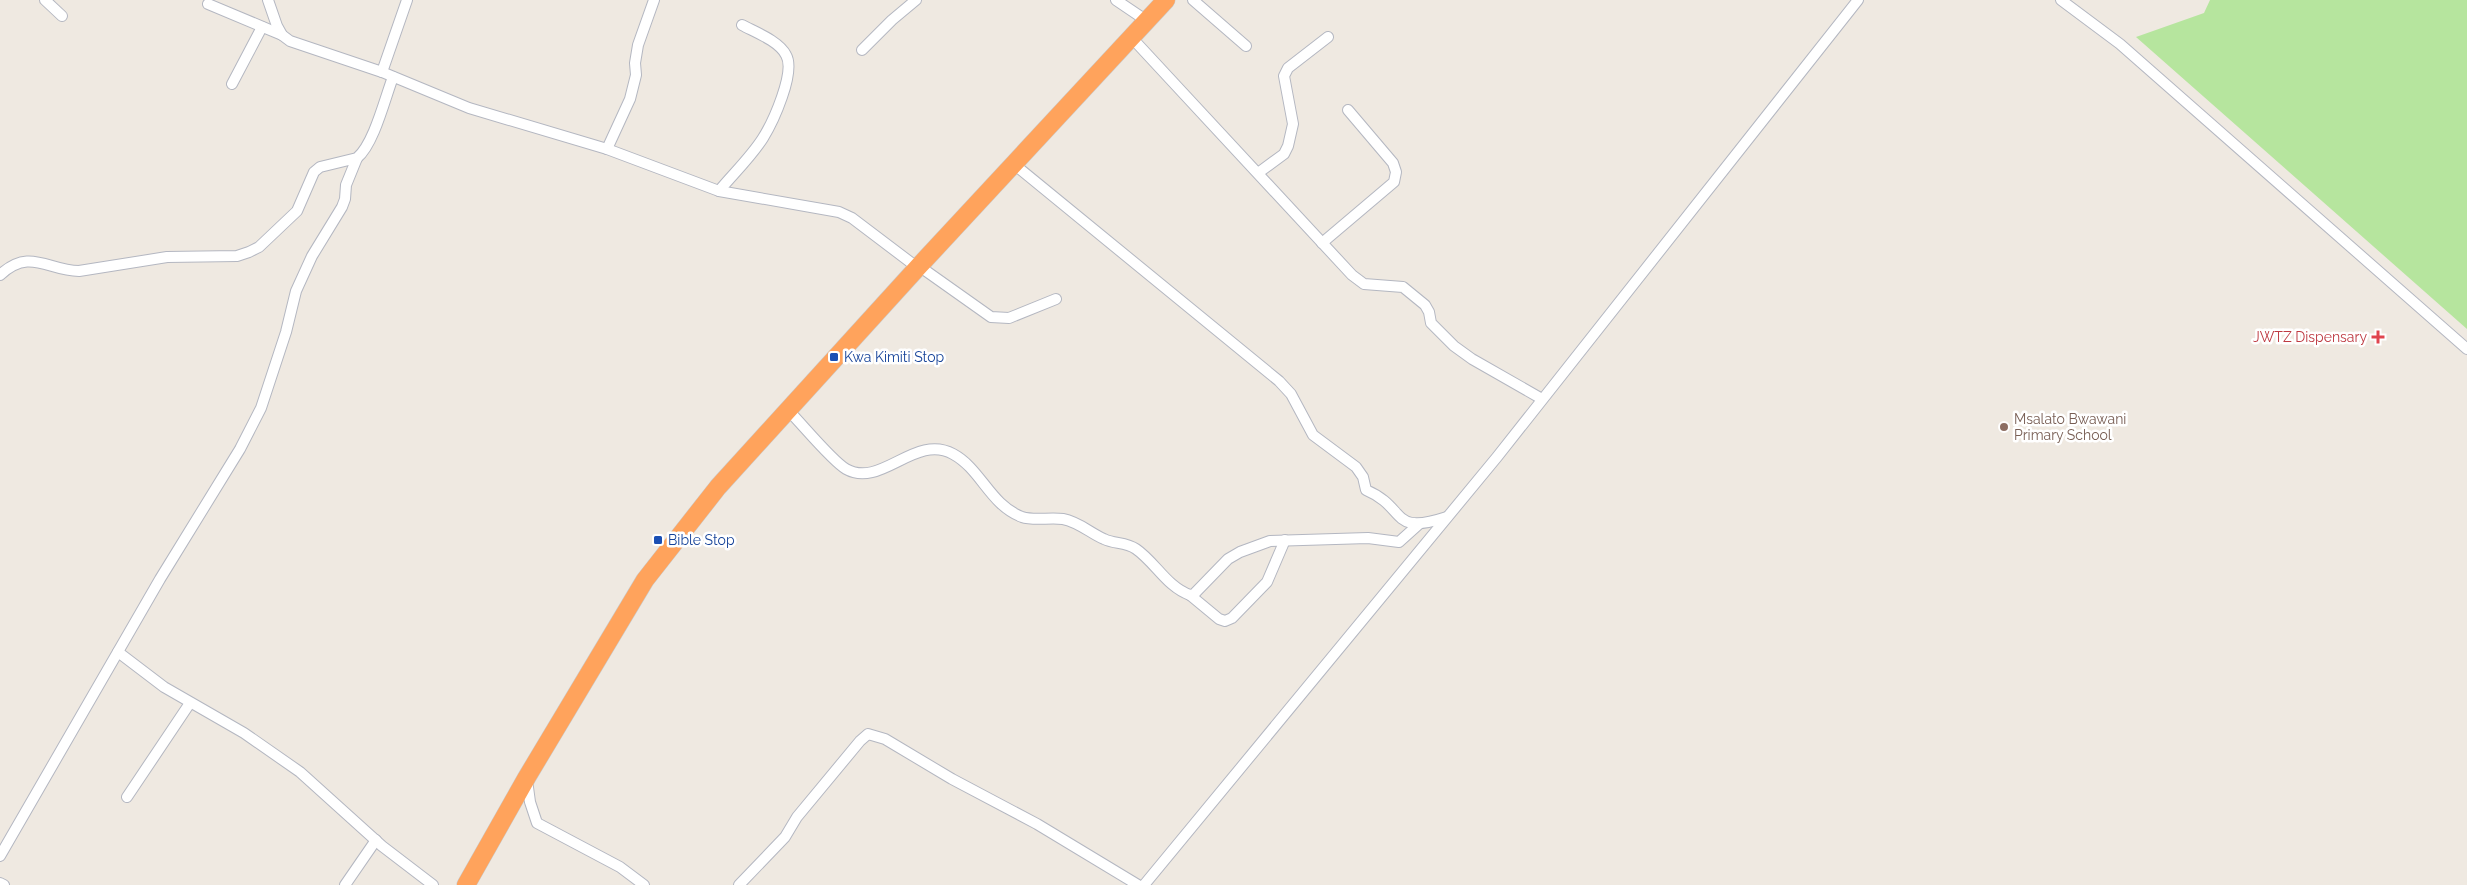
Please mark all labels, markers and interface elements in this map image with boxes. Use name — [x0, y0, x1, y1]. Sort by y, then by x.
place label: JWTZ Dispensary — [2253, 329, 2367, 345]
marker: JWTZ Dispensary — [2371, 330, 2385, 344]
place label: Kwa Kimiti Stop — [844, 349, 944, 365]
marker: Kwa Kimiti Stop — [828, 351, 840, 363]
place label: Msalato Bwawani Primary School — [2014, 411, 2126, 443]
marker: Msalato Bwawani Primary School — [1998, 421, 2010, 433]
place label: Bible Stop — [668, 532, 735, 548]
marker: Bible Stop — [652, 534, 664, 546]

